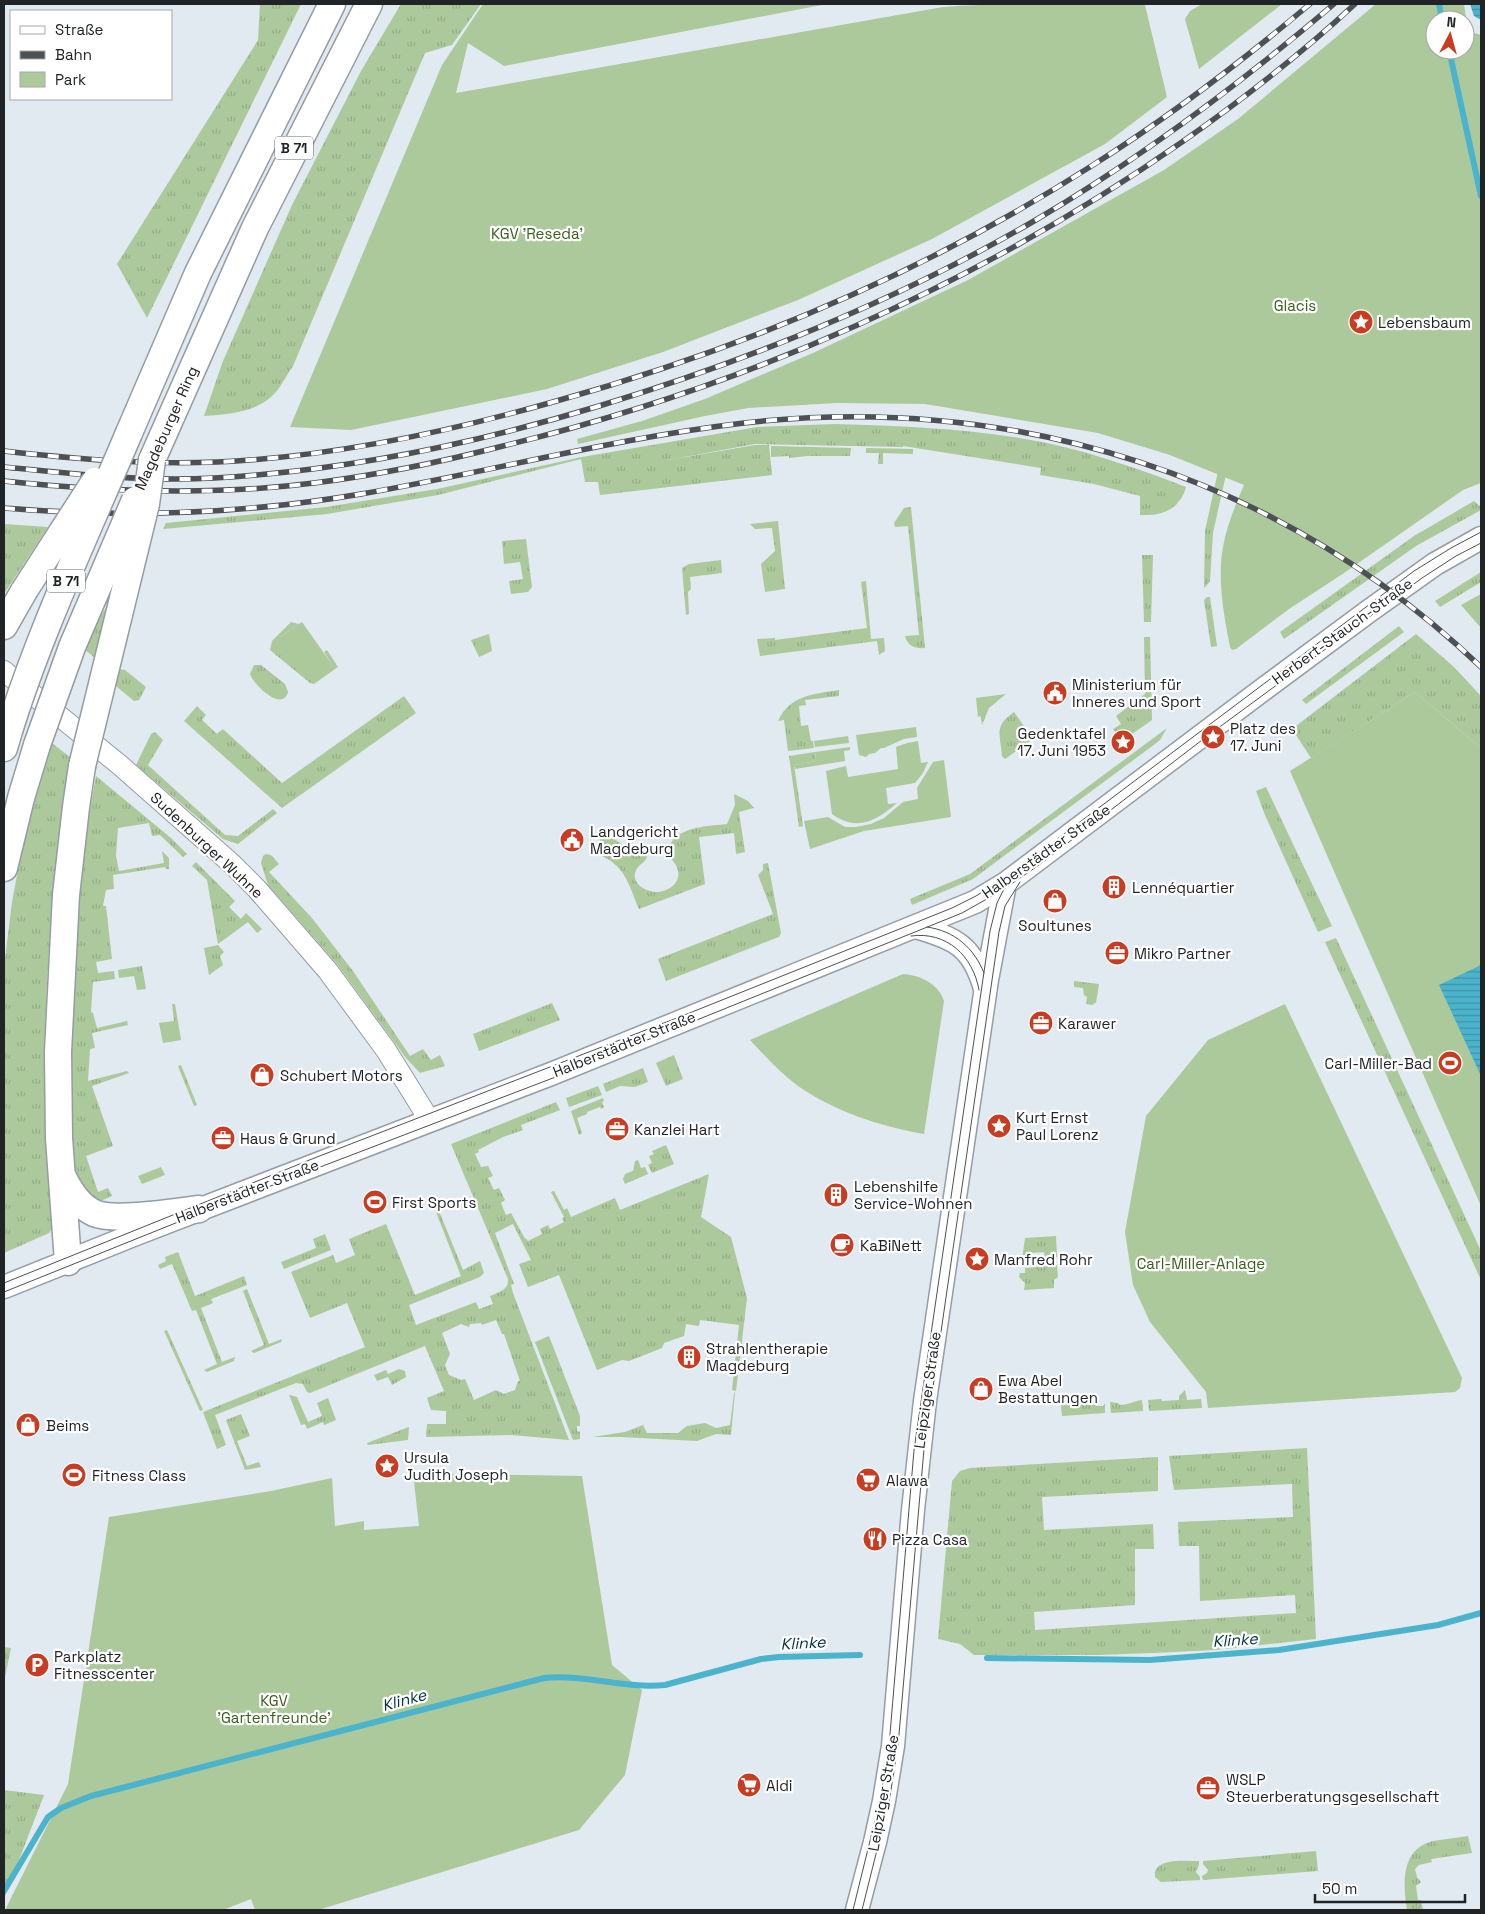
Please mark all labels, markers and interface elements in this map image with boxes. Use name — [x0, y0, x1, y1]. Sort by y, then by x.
legend — [10, 10, 172, 100]
north arrow — [1425, 10, 1475, 60]
text: N — [1446, 13, 1457, 32]
text: Straße — [55, 20, 104, 39]
text: Bahn — [55, 45, 92, 64]
text: Park — [55, 70, 86, 89]
road number: B 71 — [275, 136, 313, 160]
park label: KGV 'Reseda' — [491, 224, 583, 243]
park label: Glacis — [1274, 296, 1316, 315]
place icon: Lebensbaum — [1348, 309, 1374, 335]
place label: Lebensbaum — [1378, 313, 1471, 332]
street label: Magdeburger Ring — [130, 363, 202, 493]
road number: B 71 — [47, 570, 85, 592]
street label: Herbert-Stauch-Straße — [1268, 574, 1416, 688]
place label: Ministerium für Inneres und Sport — [1072, 675, 1202, 711]
public building icon: Ministerium für Inneres und Sport — [1042, 680, 1068, 706]
place label: Platz des 17. Juni — [1230, 719, 1296, 755]
place label: Gedenktafel 17. Juni 1953 — [1017, 724, 1106, 760]
place icon: Platz des 17. Juni — [1200, 724, 1226, 750]
place icon: Gedenktafel 17. Juni 1953 — [1110, 729, 1136, 755]
street label: Sudenburger Wuhne — [146, 788, 268, 902]
street label: Halberstädter Straße — [978, 799, 1114, 902]
place label: Landgericht Magdeburg — [590, 822, 678, 858]
public building icon: Landgericht Magdeburg — [559, 827, 585, 853]
building icon: Lennéquartier — [1101, 874, 1127, 900]
place label: Lennéquartier — [1132, 878, 1235, 897]
shop icon: Soultunes — [1042, 888, 1068, 914]
place label: Soultunes — [1018, 916, 1092, 935]
office icon: Mikro Partner — [1104, 940, 1130, 966]
place label: Mikro Partner — [1134, 944, 1231, 963]
street label: Halberstädter Straße — [550, 1007, 698, 1081]
office icon: Karawer — [1028, 1010, 1054, 1036]
place label: Karawer — [1058, 1014, 1116, 1033]
sports icon: Carl-Miller-Bad — [1437, 1050, 1463, 1076]
place label: Carl-Miller-Bad — [1325, 1054, 1432, 1073]
shop icon: Schubert Motors — [249, 1062, 275, 1088]
place label: Schubert Motors — [280, 1066, 403, 1085]
place label: Kurt Ernst Paul Lorenz — [1016, 1108, 1099, 1144]
place icon: Kurt Ernst Paul Lorenz — [986, 1113, 1012, 1139]
office icon: Kanzlei Hart — [604, 1116, 630, 1142]
place label: Kanzlei Hart — [634, 1120, 720, 1139]
office icon: Haus & Grund — [210, 1125, 236, 1151]
place label: Haus & Grund — [240, 1129, 336, 1148]
street label: Halberstädter Straße — [173, 1155, 322, 1227]
place label: Lebenshilfe Service-Wohnen — [854, 1177, 973, 1213]
building icon: Lebenshilfe Service-Wohnen — [823, 1182, 849, 1208]
sports icon: First Sports — [362, 1189, 388, 1215]
place label: First Sports — [392, 1193, 476, 1212]
cafe icon: KaBiNett — [829, 1232, 855, 1258]
place label: KaBiNett — [860, 1236, 922, 1255]
place icon: Manfred Rohr — [964, 1246, 990, 1272]
place label: Manfred Rohr — [994, 1250, 1093, 1269]
park label: Carl-Miller-Anlage — [1137, 1254, 1265, 1273]
street label: Leipziger Straße — [909, 1330, 945, 1450]
place label: Strahlentherapie Magdeburg — [706, 1339, 828, 1375]
building icon: Strahlentherapie Magdeburg — [676, 1344, 702, 1370]
place label: Ewa Abel Bestattungen — [998, 1371, 1098, 1407]
shop icon: Ewa Abel Bestattungen — [968, 1376, 994, 1402]
shop icon: Beims — [15, 1412, 41, 1438]
place label: Beims — [46, 1416, 89, 1435]
place label: Ursula Judith Joseph — [404, 1448, 508, 1484]
place icon: Ursula Judith Joseph — [374, 1453, 400, 1479]
sports icon: Fitness Class — [61, 1462, 87, 1488]
place label: Fitness Class — [92, 1466, 186, 1485]
supermarket icon: Alawa — [855, 1467, 881, 1493]
place label: Alawa — [886, 1471, 928, 1490]
restaurant icon: Pizza Casa — [862, 1526, 888, 1552]
place label: Pizza Casa — [892, 1530, 968, 1549]
water label: Klinke — [1212, 1628, 1259, 1652]
water label: Klinke — [780, 1631, 827, 1655]
place label: Parkplatz Fitnesscenter — [54, 1647, 155, 1683]
parking icon: Parkplatz Fitnesscenter — [24, 1652, 50, 1678]
water label: Klinke — [380, 1684, 429, 1716]
park label: KGV 'Gartenfreunde' — [217, 1691, 331, 1727]
street label: Leipziger Straße — [863, 1733, 903, 1853]
place label: WSLP Steuerberatungsgesellschaft — [1226, 1770, 1440, 1806]
supermarket icon: Aldi — [736, 1772, 762, 1798]
office icon: WSLP Steuerberatungsgesellschaft — [1195, 1775, 1221, 1801]
place label: Aldi — [766, 1776, 792, 1795]
scale bar — [1315, 1872, 1465, 1904]
text: 50 m — [1322, 1879, 1357, 1898]

